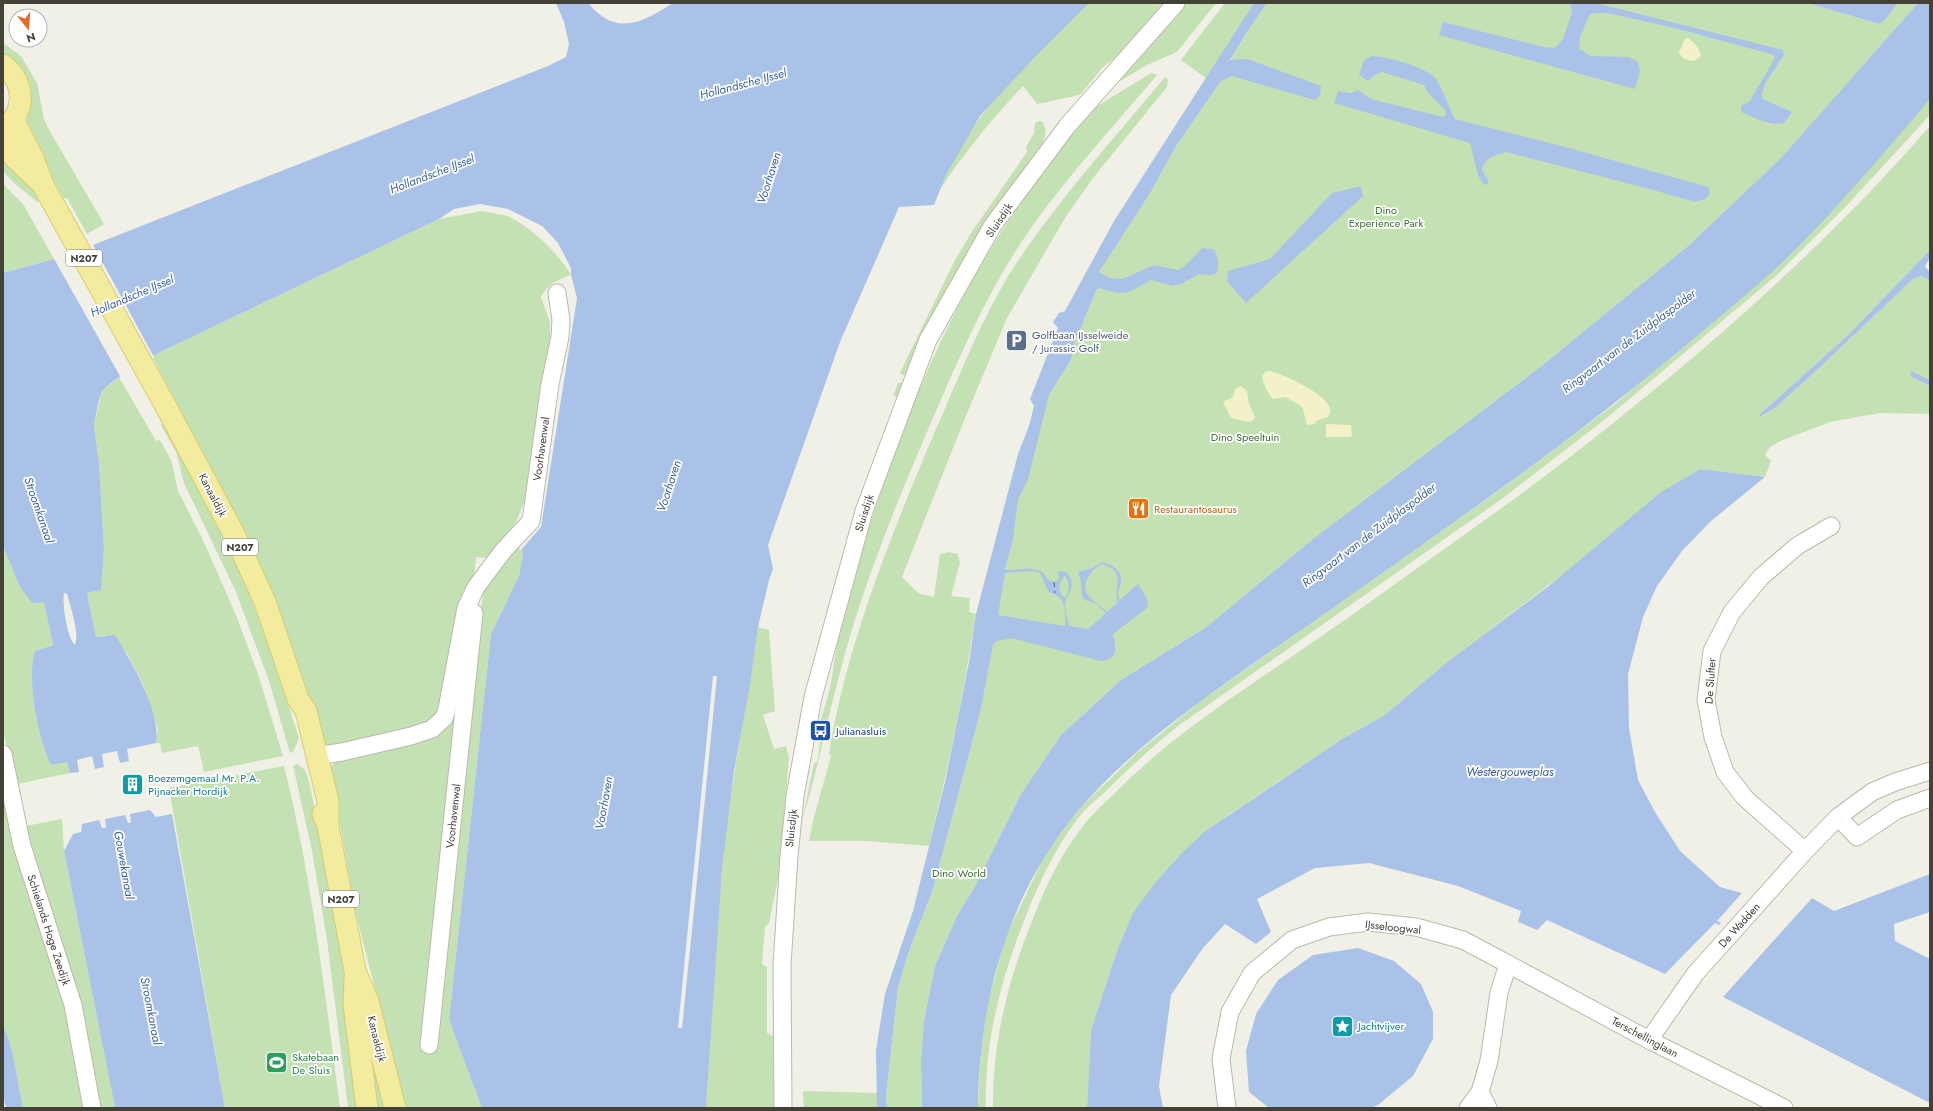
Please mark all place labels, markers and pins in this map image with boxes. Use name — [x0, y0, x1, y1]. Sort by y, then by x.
place label: Golfbaan IJsselweide / Jurassic Golf — [1032, 327, 1129, 356]
parking icon: Golfbaan IJsselweide / Jurassic Golf — [1004, 328, 1030, 354]
restaurant icon: Restaurantosaurus — [1125, 496, 1151, 522]
place label: Restaurantosaurus — [1154, 501, 1237, 517]
bus stop icon: Julianasluis — [808, 718, 834, 744]
place label: Julianasluis — [834, 723, 887, 739]
place label: Boezemgemaal Mr. P.A. Pijnacker Hordijk — [148, 770, 260, 799]
building icon: Boezemgemaal Mr. P.A. Pijnacker Hordijk — [120, 771, 146, 797]
place icon: Jachtvijver — [1330, 1013, 1356, 1039]
place label: Jachtvijver — [1356, 1018, 1404, 1034]
place label: Skatebaan De Sluis — [292, 1049, 339, 1078]
sports icon: Skatebaan De Sluis — [264, 1050, 290, 1076]

